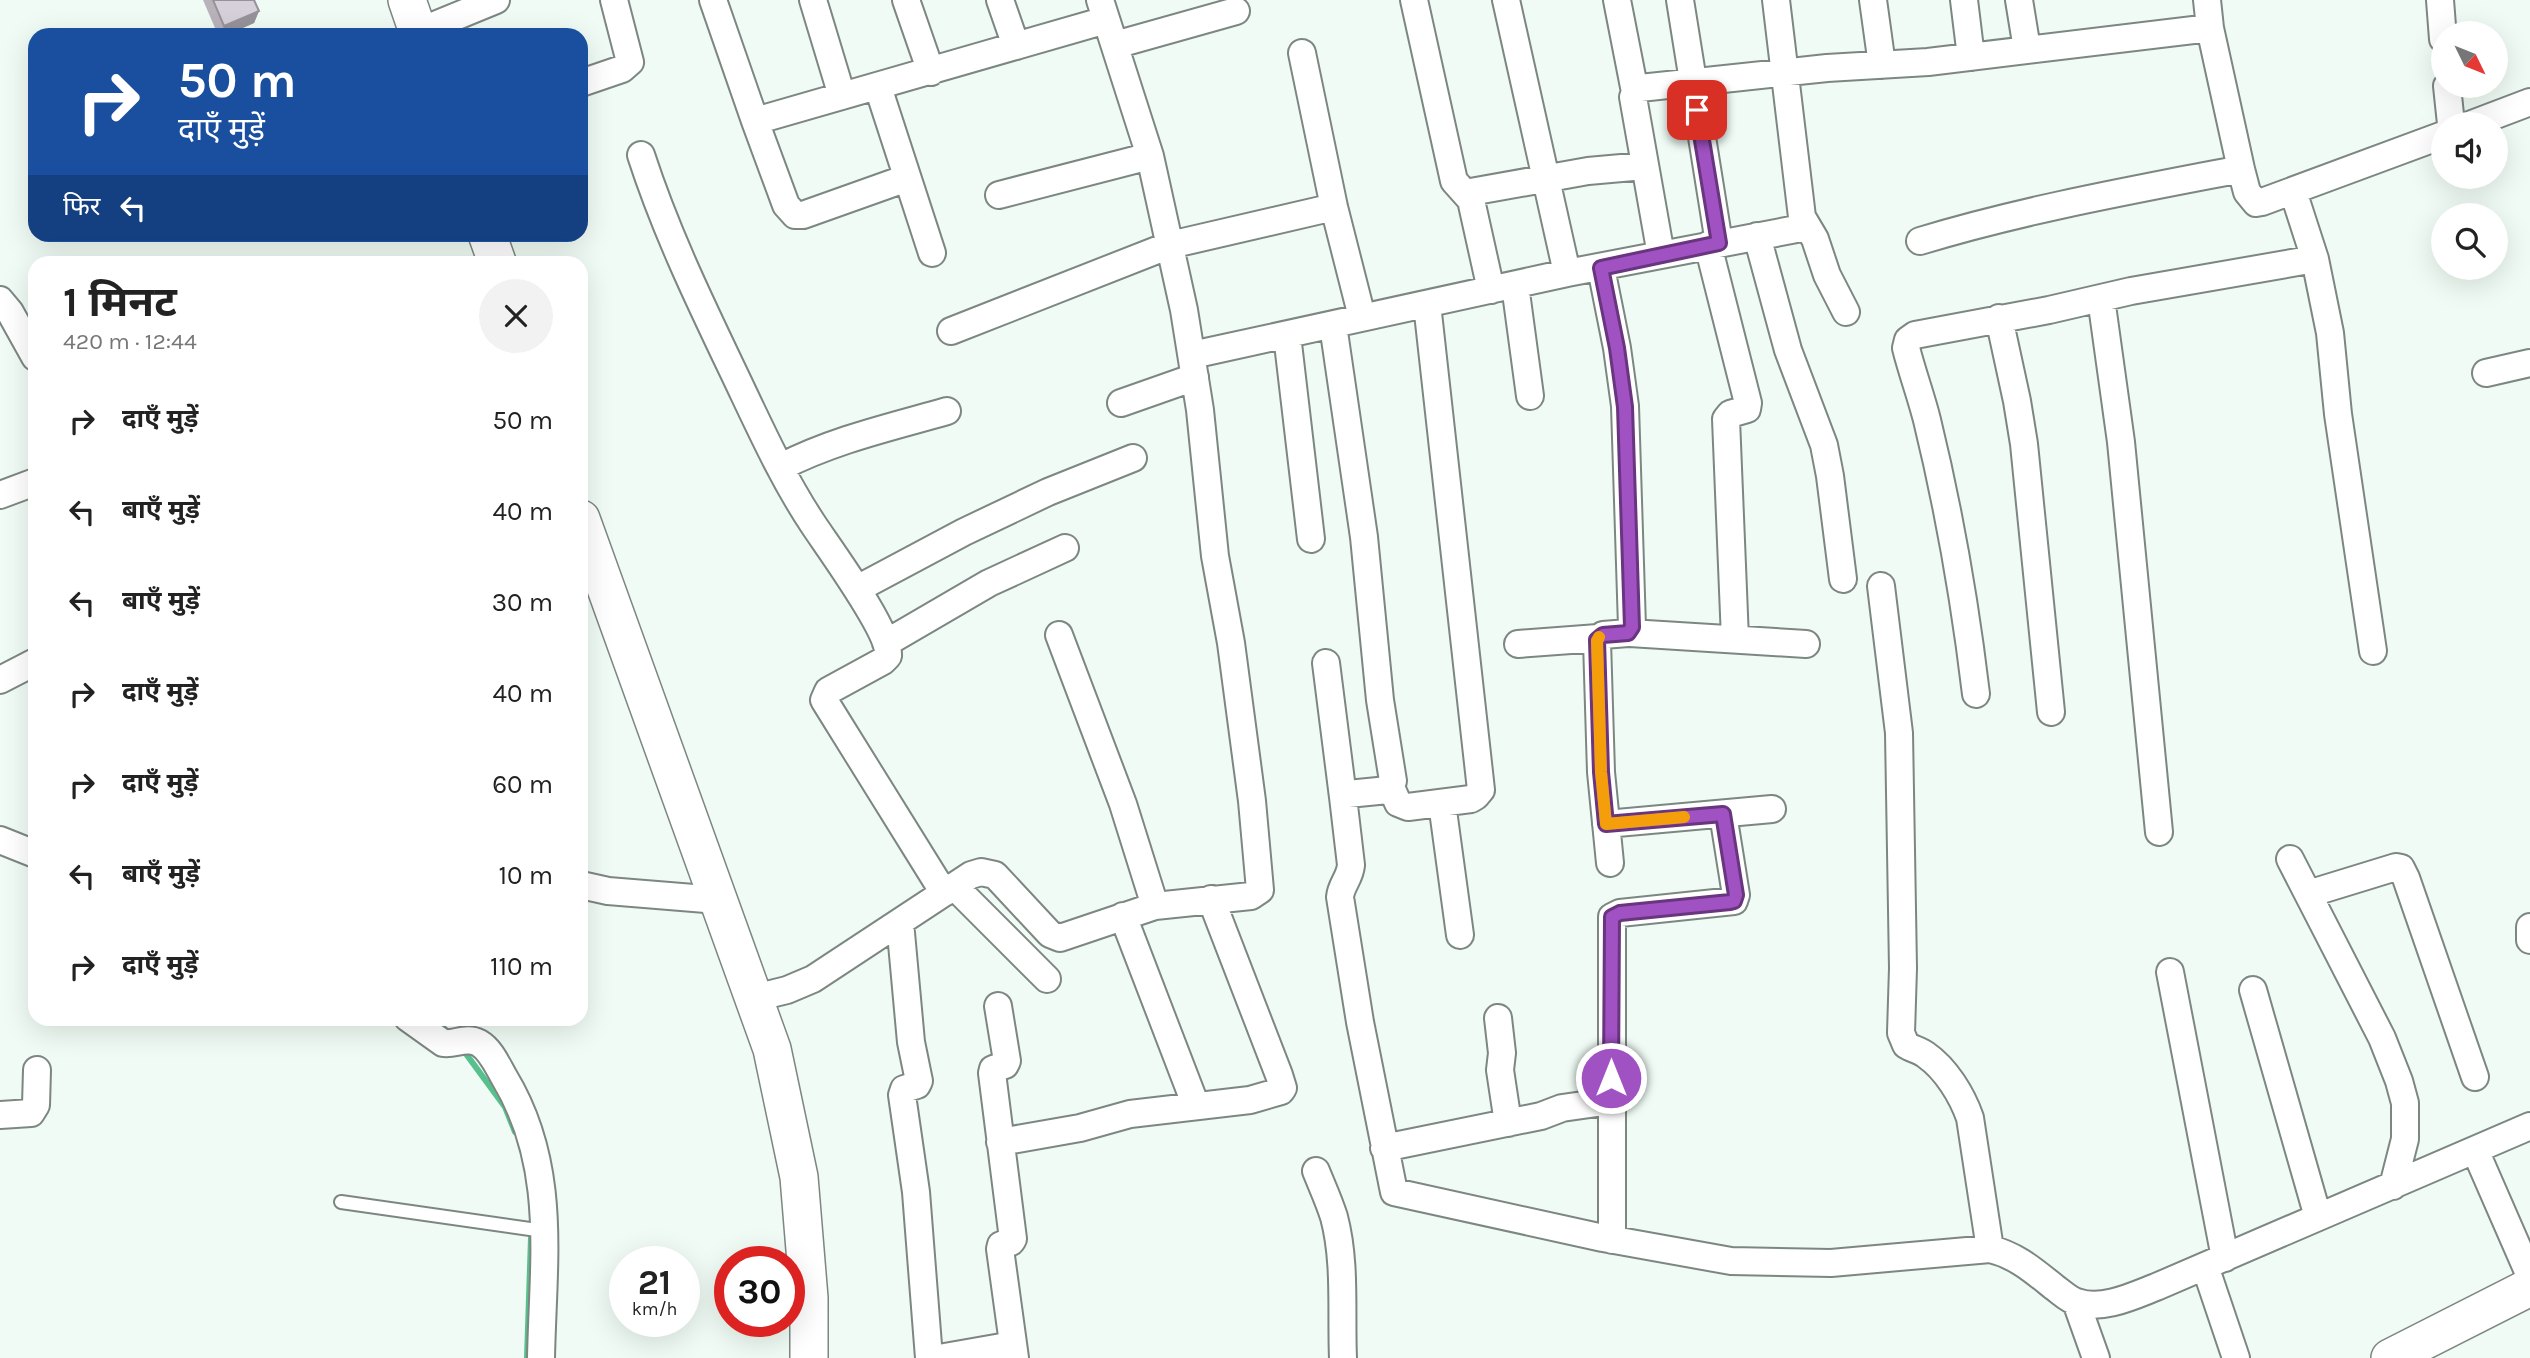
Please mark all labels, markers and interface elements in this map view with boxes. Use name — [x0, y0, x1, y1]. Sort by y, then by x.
north arrow — [2431, 21, 2508, 98]
map controls — [2431, 21, 2508, 280]
text: 50 m — [178, 52, 296, 109]
icon: right — [63, 56, 154, 147]
pin — [1667, 80, 1727, 140]
icon: arrive — [1678, 91, 1716, 129]
text: दाएँ मुड़ें — [178, 111, 265, 148]
button: sound — [2431, 112, 2508, 189]
icon: left — [114, 189, 152, 227]
text: फिर — [63, 191, 100, 222]
button: search — [2431, 203, 2508, 280]
text: 1 मिनट — [63, 277, 177, 327]
button: close — [479, 279, 553, 353]
text: 420 m · 12:44 — [63, 328, 197, 355]
icon: right — [63, 402, 101, 440]
text: दाएँ मुड़ें — [122, 403, 198, 434]
text: 50 m — [492, 405, 553, 436]
icon: left — [63, 493, 101, 531]
text: बाएँ मुड़ें — [122, 494, 200, 525]
text: 40 m — [493, 496, 553, 527]
icon: left — [63, 584, 101, 622]
text: बाएँ मुड़ें — [122, 585, 200, 616]
text: 30 m — [492, 587, 553, 618]
icon: right — [63, 675, 101, 713]
text: दाएँ मुड़ें — [122, 676, 198, 707]
text: 40 m — [493, 678, 553, 709]
icon: right — [63, 766, 101, 804]
text: दाएँ मुड़ें — [122, 767, 198, 798]
text: 60 m — [492, 769, 553, 800]
icon: left — [63, 857, 101, 895]
text: बाएँ मुड़ें — [122, 858, 200, 889]
text: 10 m — [498, 860, 553, 891]
icon: right — [63, 948, 101, 986]
text: दाएँ मुड़ें — [122, 949, 198, 980]
text: 110 m — [490, 951, 553, 982]
position arrow — [1574, 1041, 1648, 1115]
speed limit sign: 30 — [714, 1246, 805, 1337]
text: 21 — [638, 1262, 671, 1303]
text: km/h — [632, 1298, 677, 1320]

